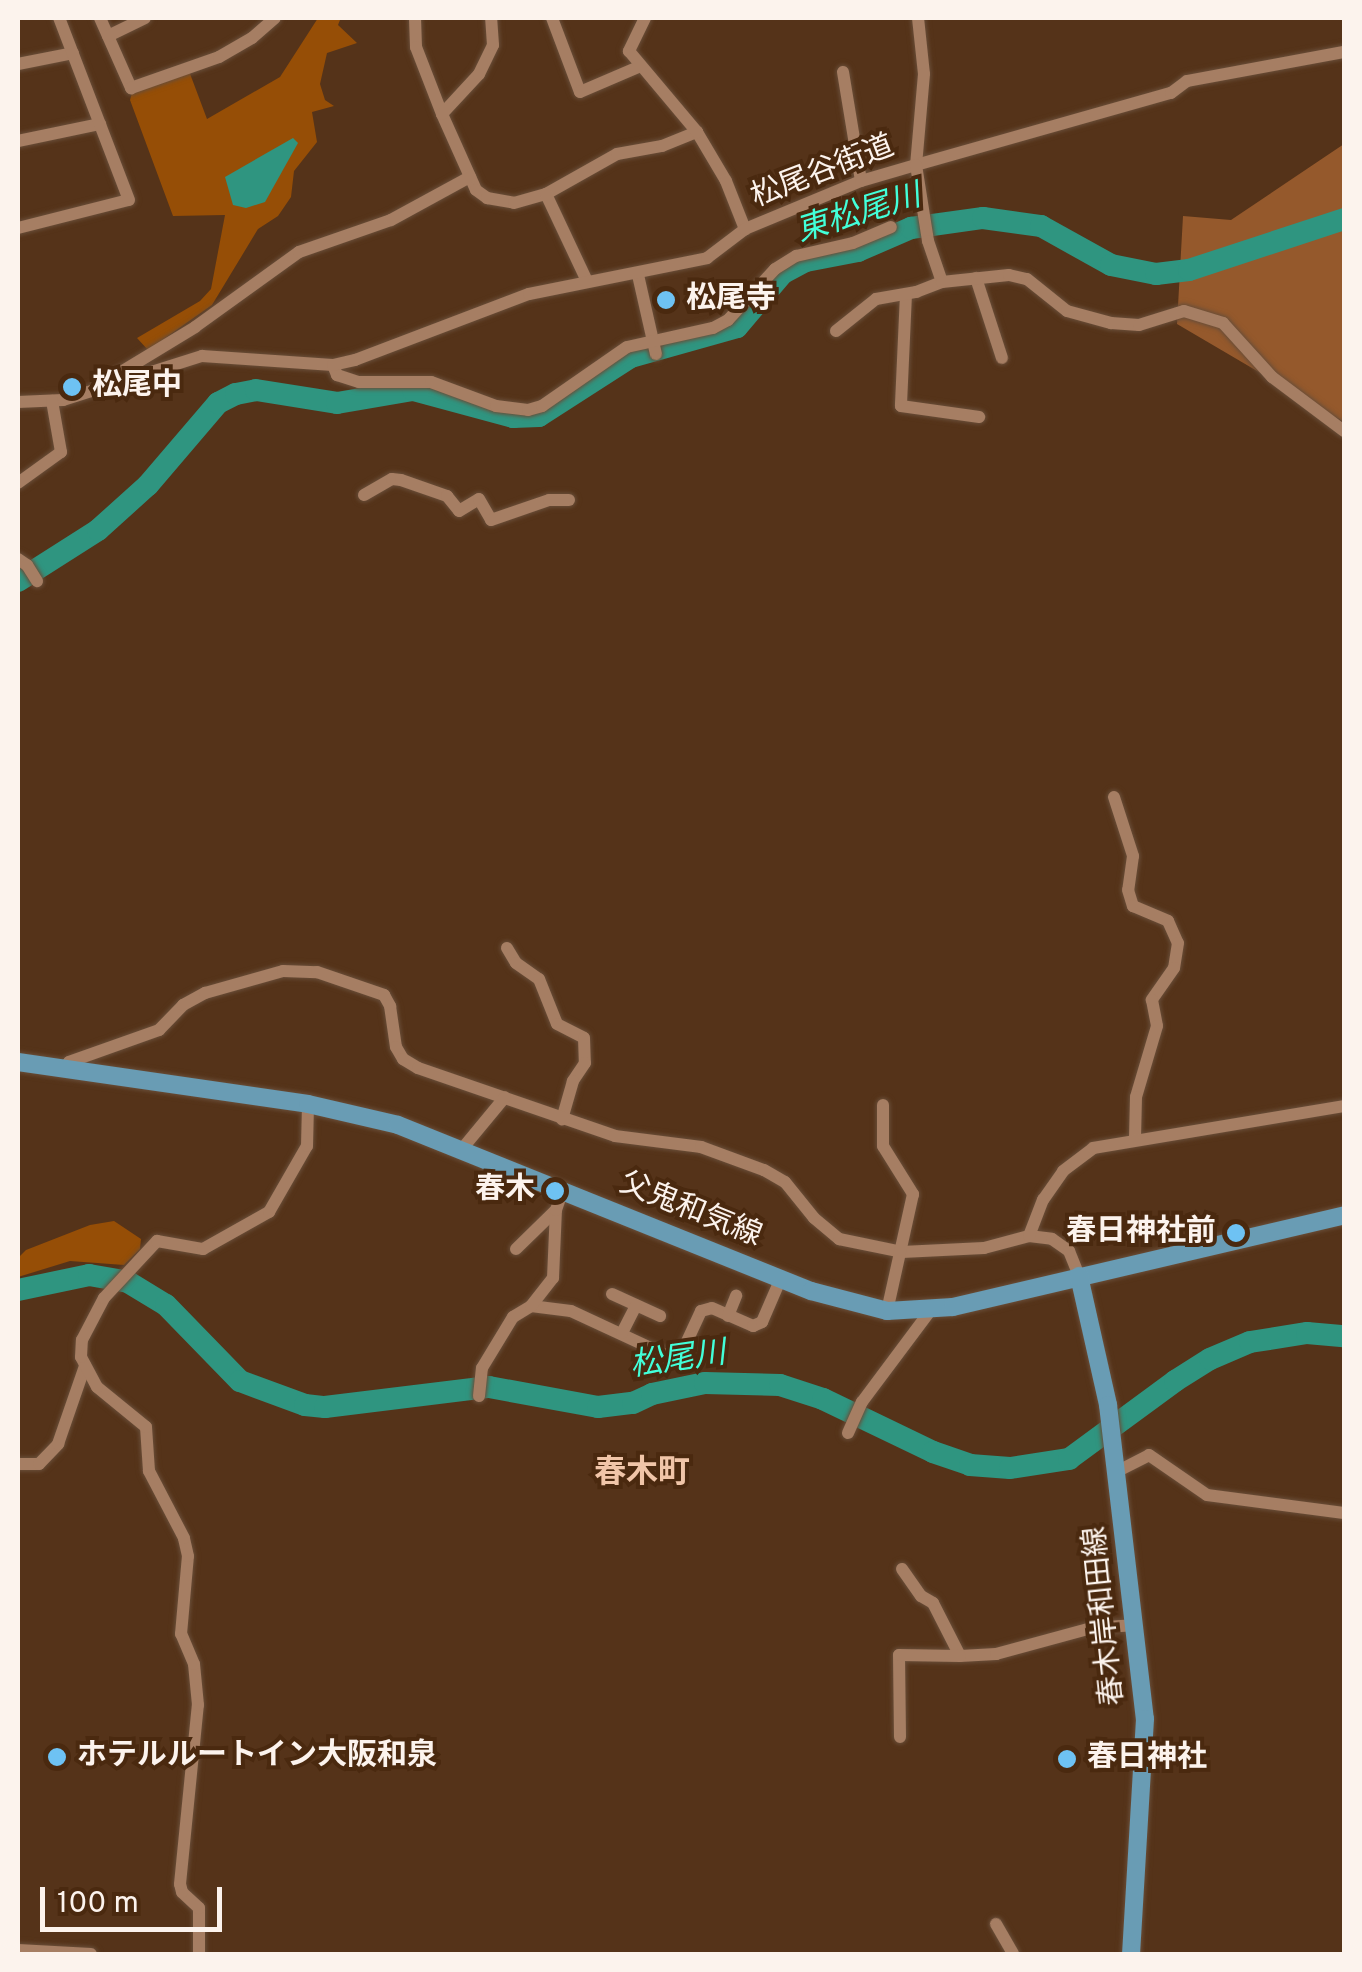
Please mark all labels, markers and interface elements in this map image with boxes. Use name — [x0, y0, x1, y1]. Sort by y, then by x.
street label: 松尾谷街道 — [747, 129, 899, 217]
water label: 東松尾川 — [792, 178, 926, 252]
place label: 松尾寺 — [686, 282, 776, 318]
marker: 松尾寺 — [655, 289, 677, 311]
place label: 松尾中 — [92, 369, 182, 405]
marker: 松尾中 — [61, 376, 83, 398]
street label: 父鬼和気線 — [614, 1166, 766, 1256]
place label: 春木 — [475, 1173, 535, 1209]
marker: 春木 — [544, 1180, 566, 1202]
place label: 春日神社前 — [1066, 1215, 1216, 1251]
marker: 春日神社前 — [1225, 1222, 1247, 1244]
water label: 松尾川 — [628, 1335, 728, 1387]
district label: 春木町 — [594, 1455, 690, 1493]
street label: 春木岸和田線 — [1079, 1525, 1133, 1707]
place label: ホテルルートイン大阪和泉 — [77, 1739, 437, 1775]
place label: 春日神社 — [1087, 1741, 1207, 1777]
marker: ホテルルートイン大阪和泉 — [46, 1746, 68, 1768]
marker: 春日神社 — [1056, 1748, 1078, 1770]
scale bar — [45, 1867, 228, 1929]
text: 100 m — [57, 1886, 139, 1923]

